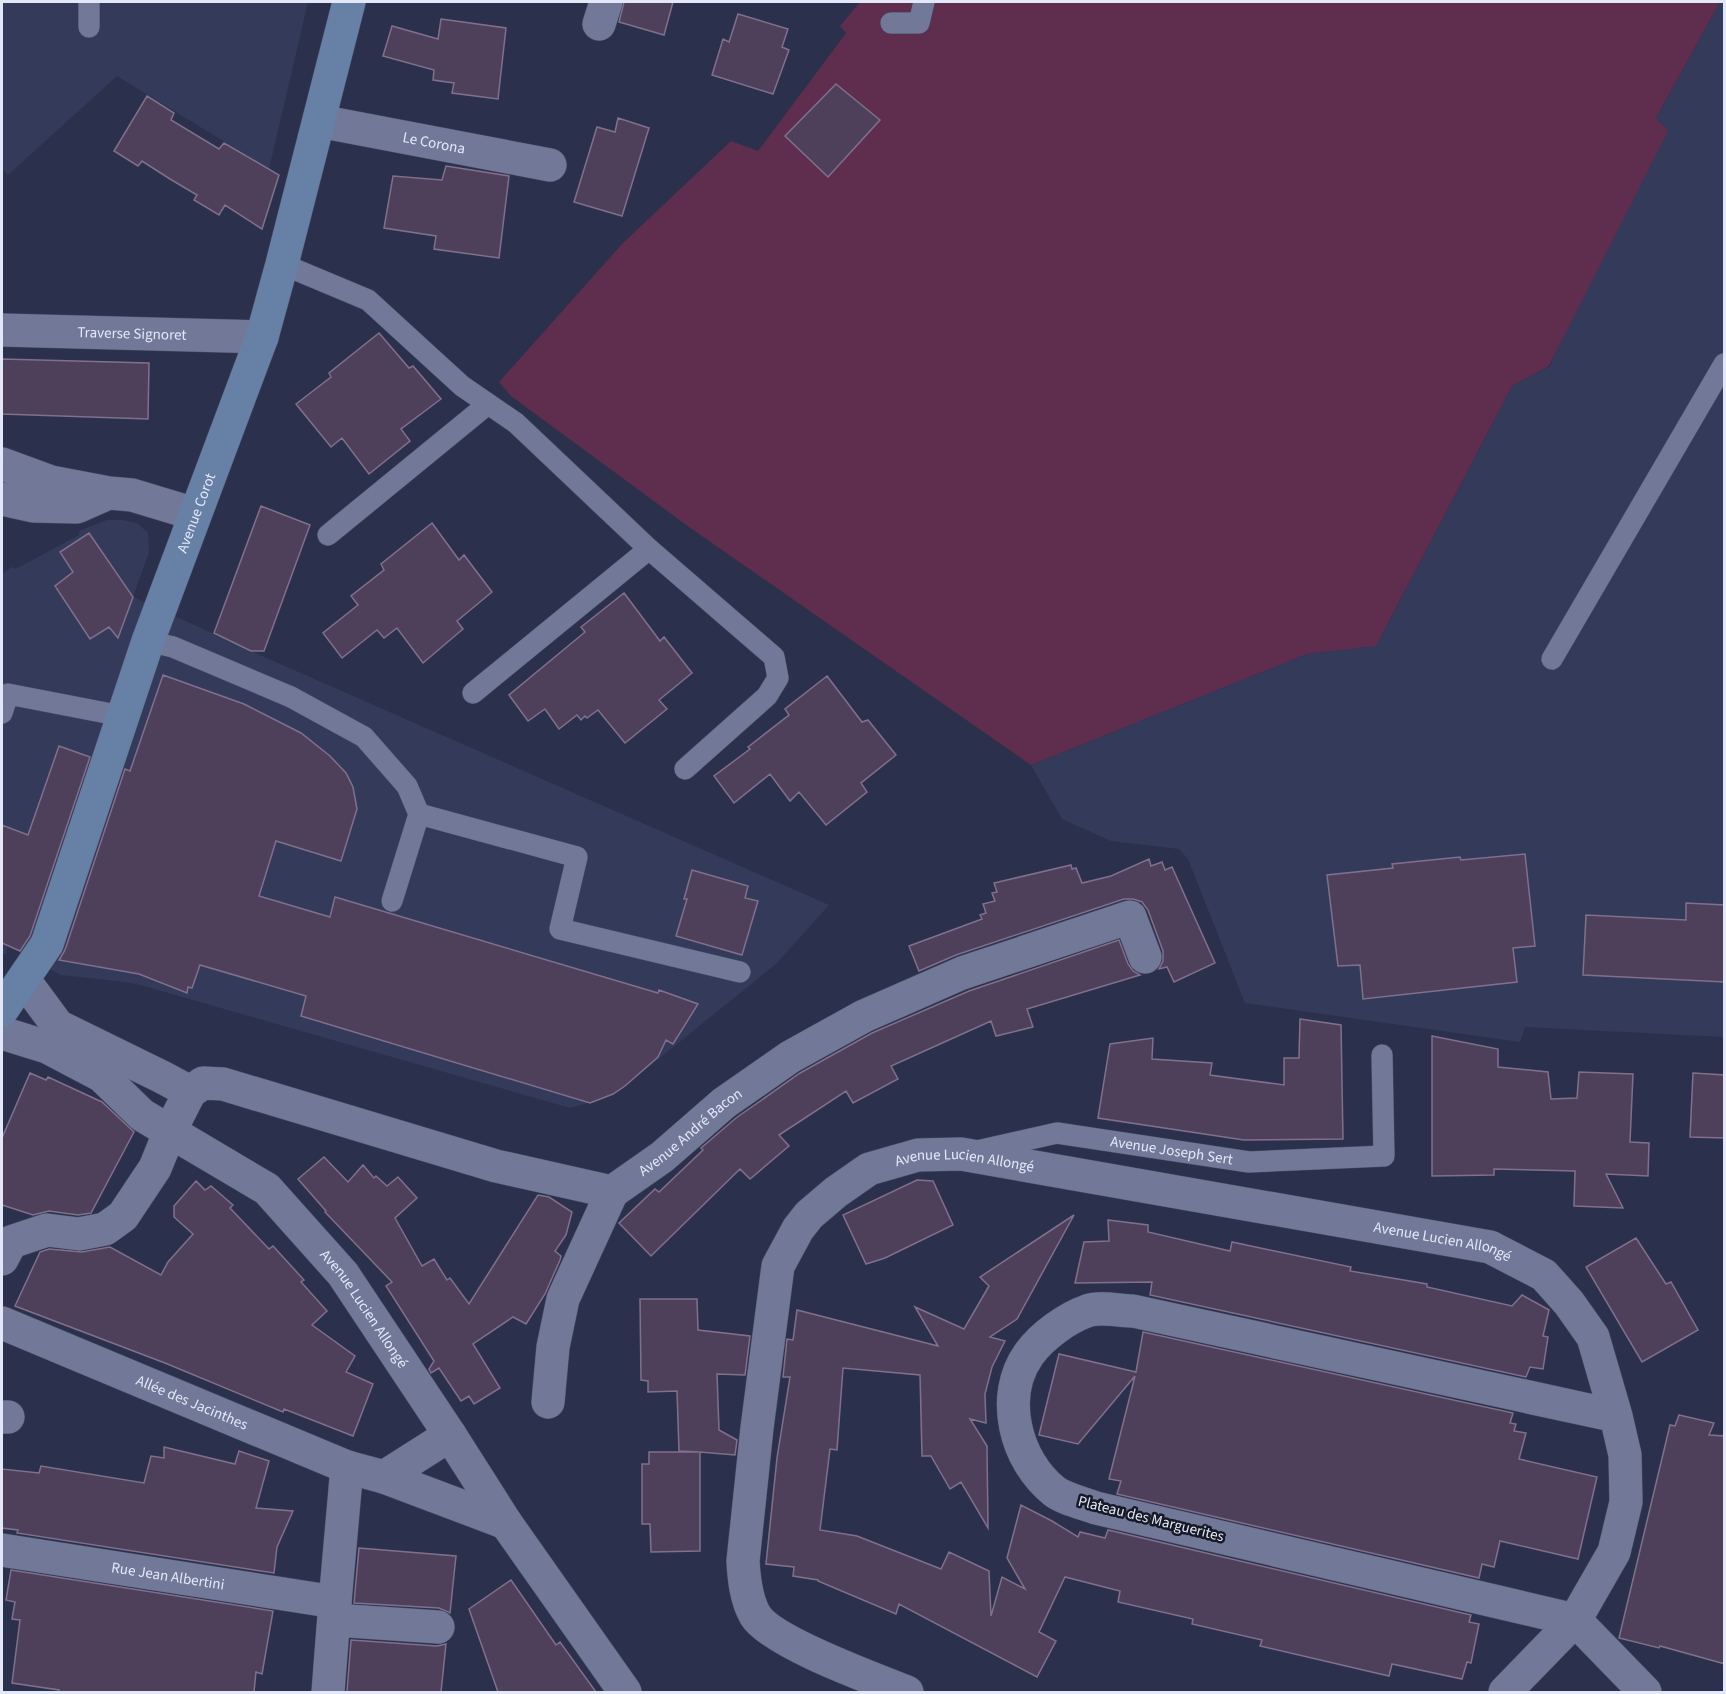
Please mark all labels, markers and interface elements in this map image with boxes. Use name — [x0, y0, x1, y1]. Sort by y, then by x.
street label: Le Corona — [401, 127, 467, 159]
street label: Traverse Signoret — [77, 322, 187, 345]
street label: Avenue Corot — [171, 470, 221, 556]
street label: Avenue André Bacon — [634, 1083, 746, 1181]
street label: Avenue Joseph Sert — [1109, 1131, 1234, 1170]
street label: Avenue Lucien Allongé — [892, 1143, 1036, 1177]
street label: Avenue Lucien Allongé — [1372, 1216, 1515, 1267]
street label: Avenue Lucien Allongé — [315, 1245, 413, 1372]
street label: Allée des Jacinthes — [133, 1370, 251, 1435]
street label: Plateau des Marguerites — [1076, 1491, 1226, 1547]
street label: Rue Jean Albertini — [110, 1557, 226, 1595]

